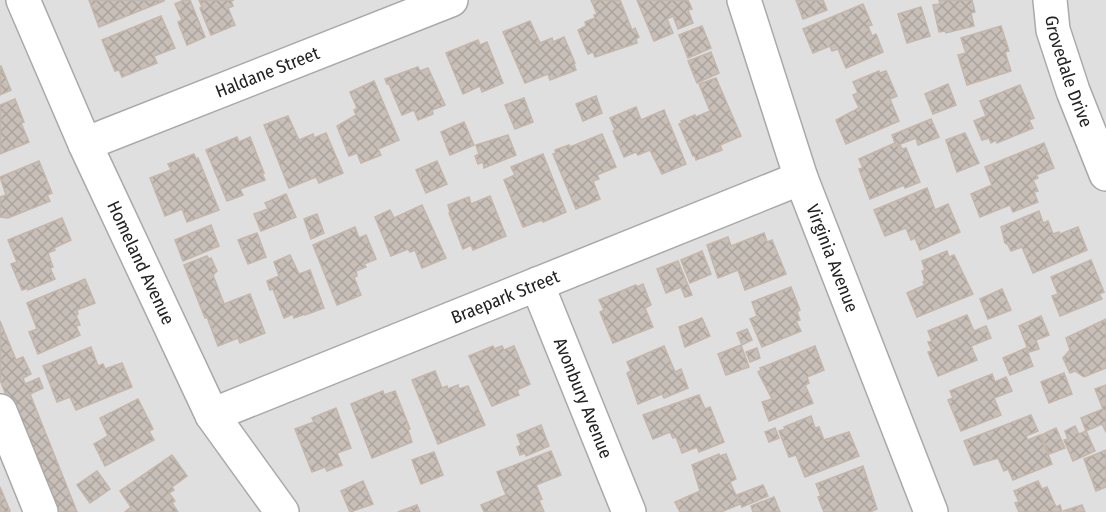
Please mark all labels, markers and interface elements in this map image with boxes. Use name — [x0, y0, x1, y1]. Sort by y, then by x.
street label: Grovedale Drive — [1041, 14, 1097, 130]
street label: Haldane Street — [212, 42, 323, 103]
street label: Homeland Avenue — [102, 197, 179, 328]
street label: Virginia Avenue — [801, 201, 863, 315]
street label: Braepark Street — [448, 265, 563, 329]
street label: Avonbury Avenue — [549, 335, 617, 462]

